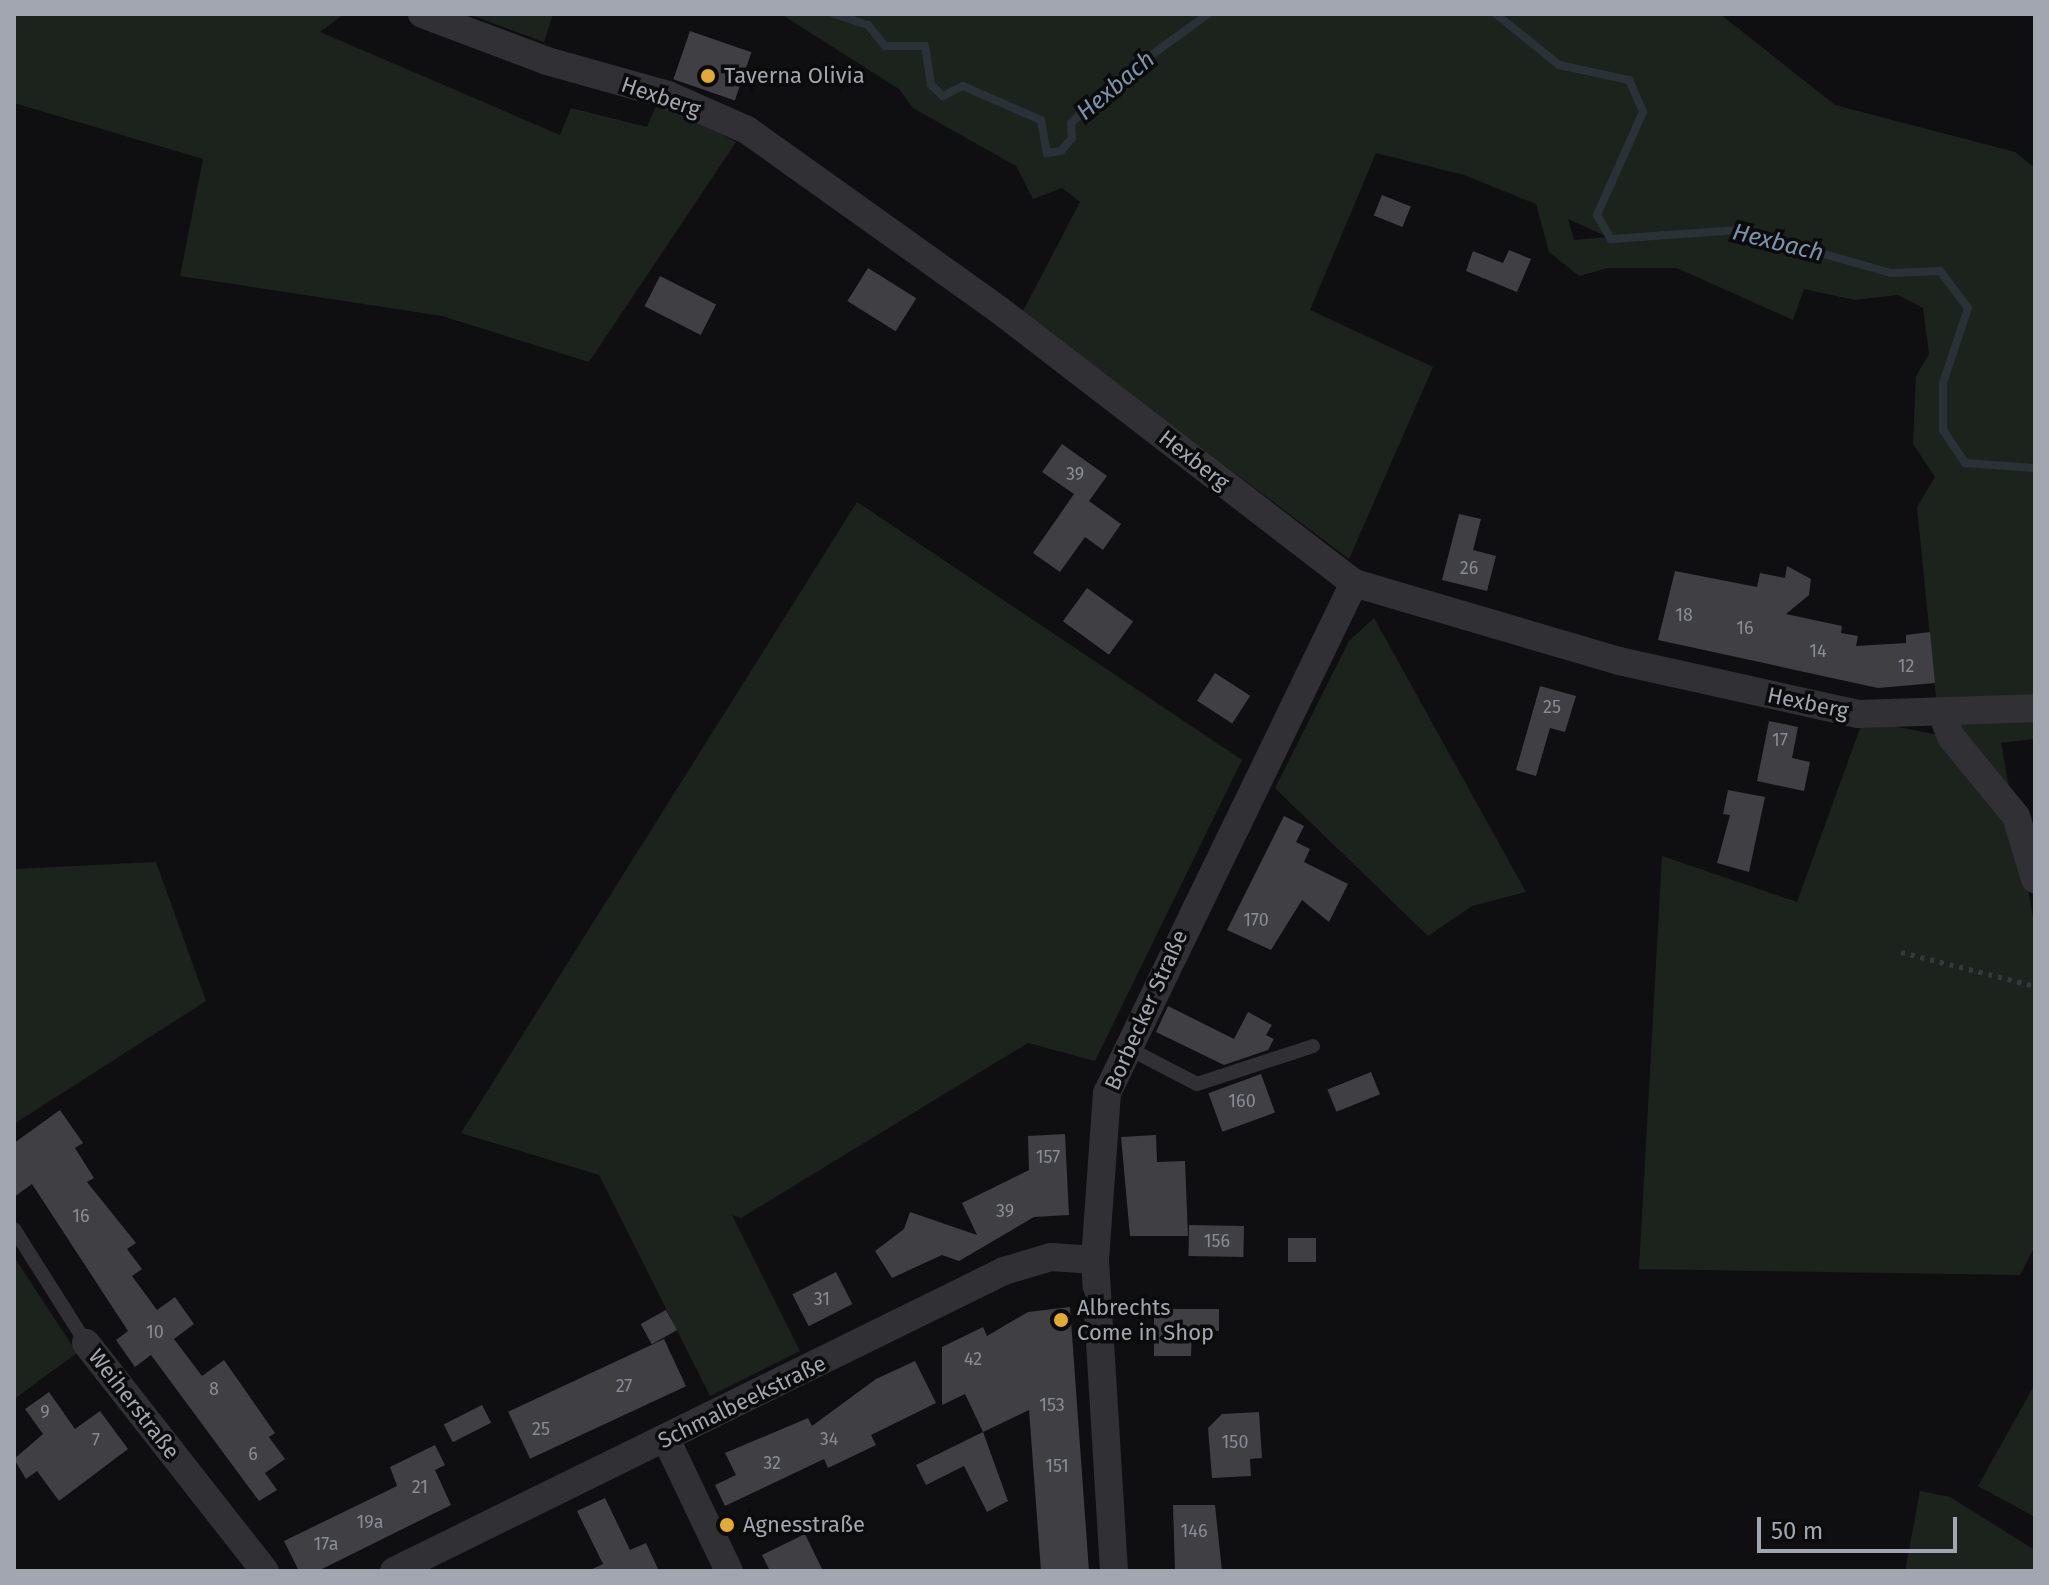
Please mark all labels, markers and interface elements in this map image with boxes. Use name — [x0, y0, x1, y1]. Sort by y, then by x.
water label: Hexbach — [1071, 45, 1161, 127]
place label: Taverna Olivia — [724, 63, 865, 89]
marker: Taverna Olivia — [699, 67, 717, 85]
street label: Hexberg — [618, 71, 704, 123]
water label: Hexbach — [1729, 218, 1827, 268]
street label: Hexberg — [1154, 424, 1234, 496]
house number: 39 — [1066, 463, 1084, 485]
house number: 26 — [1460, 557, 1478, 579]
house number: 18 — [1675, 604, 1693, 626]
house number: 16 — [1736, 617, 1754, 639]
house number: 14 — [1809, 640, 1827, 662]
house number: 12 — [1898, 655, 1914, 677]
street label: Hexberg — [1765, 682, 1851, 724]
house number: 25 — [1543, 696, 1561, 718]
house number: 17 — [1772, 729, 1788, 751]
house number: 170 — [1243, 909, 1269, 931]
street label: Borbecker Straße — [1099, 926, 1193, 1094]
house number: 160 — [1228, 1090, 1256, 1112]
house number: 157 — [1036, 1146, 1060, 1168]
house number: 39 — [996, 1200, 1014, 1222]
house number: 16 — [72, 1205, 90, 1227]
house number: 156 — [1204, 1230, 1230, 1252]
house number: 31 — [814, 1288, 830, 1310]
place label: Albrechts Come in Shop — [1077, 1294, 1214, 1346]
marker: Albrechts Come in Shop — [1052, 1311, 1070, 1329]
house number: 10 — [146, 1321, 164, 1343]
street label: Weiherstraße — [83, 1344, 185, 1464]
house number: 42 — [964, 1348, 982, 1370]
street label: Schmalbeekstraße — [654, 1350, 830, 1454]
house number: 27 — [616, 1375, 632, 1397]
house number: 8 — [209, 1378, 219, 1400]
house number: 153 — [1039, 1394, 1065, 1416]
house number: 9 — [40, 1401, 50, 1423]
house number: 25 — [532, 1418, 550, 1440]
house number: 34 — [820, 1428, 838, 1450]
house number: 7 — [92, 1429, 100, 1451]
house number: 150 — [1222, 1431, 1248, 1453]
house number: 6 — [248, 1443, 258, 1465]
house number: 32 — [763, 1452, 781, 1474]
house number: 151 — [1045, 1455, 1069, 1477]
house number: 21 — [412, 1476, 428, 1498]
scale bar — [1761, 1501, 1961, 1551]
house number: 19a — [357, 1511, 383, 1533]
place label: Agnesstraße — [743, 1512, 865, 1538]
marker: Agnesstraße — [718, 1516, 736, 1534]
text: 50 m — [1771, 1517, 1823, 1545]
house number: 146 — [1181, 1520, 1207, 1542]
house number: 17a — [313, 1533, 339, 1555]

